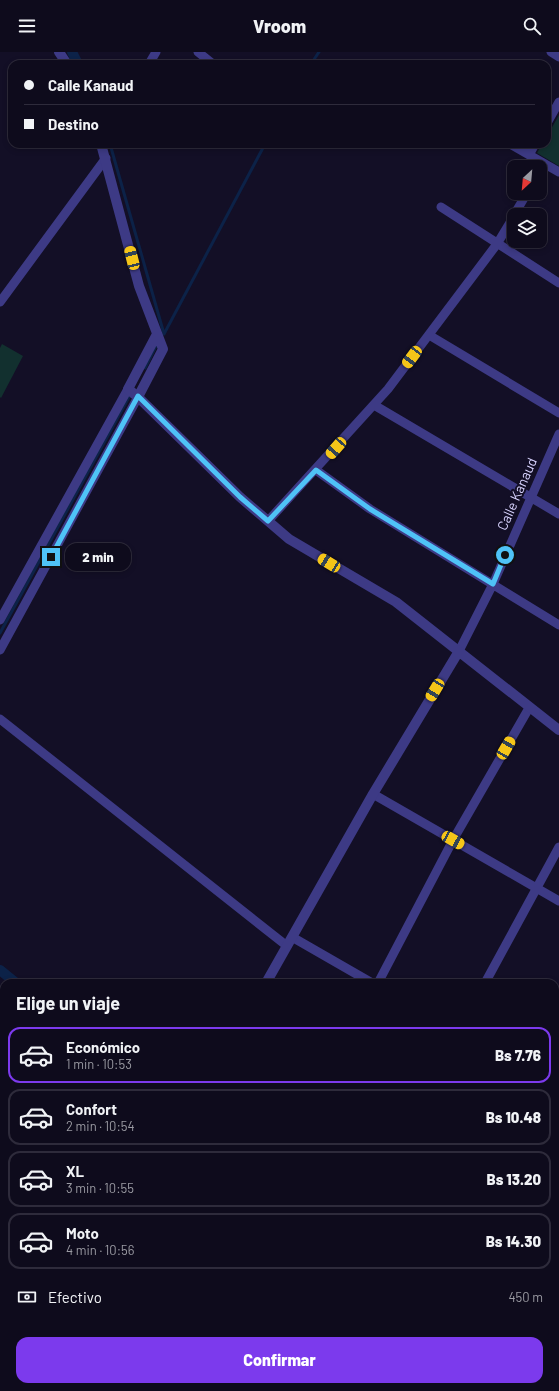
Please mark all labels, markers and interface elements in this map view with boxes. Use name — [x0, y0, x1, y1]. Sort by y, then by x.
icon: menu — [16, 15, 38, 37]
text: Vroom — [253, 15, 306, 37]
icon: search — [521, 15, 543, 37]
text: Calle Kanaud — [48, 76, 134, 94]
text: Destino — [48, 115, 99, 133]
north arrow — [507, 160, 547, 200]
map controls — [507, 160, 547, 248]
button: layers — [507, 208, 547, 248]
car — [123, 245, 141, 271]
car — [400, 344, 424, 370]
car — [324, 435, 348, 461]
street label: Calle Kanaud — [493, 455, 540, 533]
callout: 2 min — [65, 543, 131, 571]
route start — [496, 546, 514, 564]
route end — [42, 548, 60, 566]
text: 2 min — [82, 549, 114, 565]
car — [316, 552, 342, 574]
car — [424, 677, 446, 703]
car — [495, 735, 517, 761]
car — [440, 829, 466, 851]
text: Elige un viaje — [16, 992, 120, 1014]
icon: car — [18, 1037, 54, 1073]
text: Económico — [66, 1038, 140, 1056]
text: Bs 7.76 — [495, 1046, 541, 1064]
text: 1 min · 10:53 — [66, 1056, 132, 1072]
icon: car — [18, 1099, 54, 1135]
text: Confort — [66, 1100, 117, 1118]
text: Bs 10.48 — [486, 1108, 541, 1126]
text: 2 min · 10:54 — [66, 1118, 135, 1134]
icon: car — [18, 1161, 54, 1197]
text: XL — [66, 1162, 84, 1180]
text: Bs 13.20 — [487, 1170, 541, 1188]
text: 3 min · 10:55 — [66, 1180, 134, 1196]
icon: car — [18, 1223, 54, 1259]
text: Moto — [66, 1224, 99, 1242]
text: Bs 14.30 — [486, 1232, 541, 1250]
text: 4 min · 10:56 — [66, 1242, 134, 1258]
icon: cash — [16, 1286, 38, 1308]
text: Efectivo — [48, 1288, 102, 1306]
text: 450 m — [508, 1289, 543, 1305]
button: Confirmar — [16, 1337, 543, 1383]

